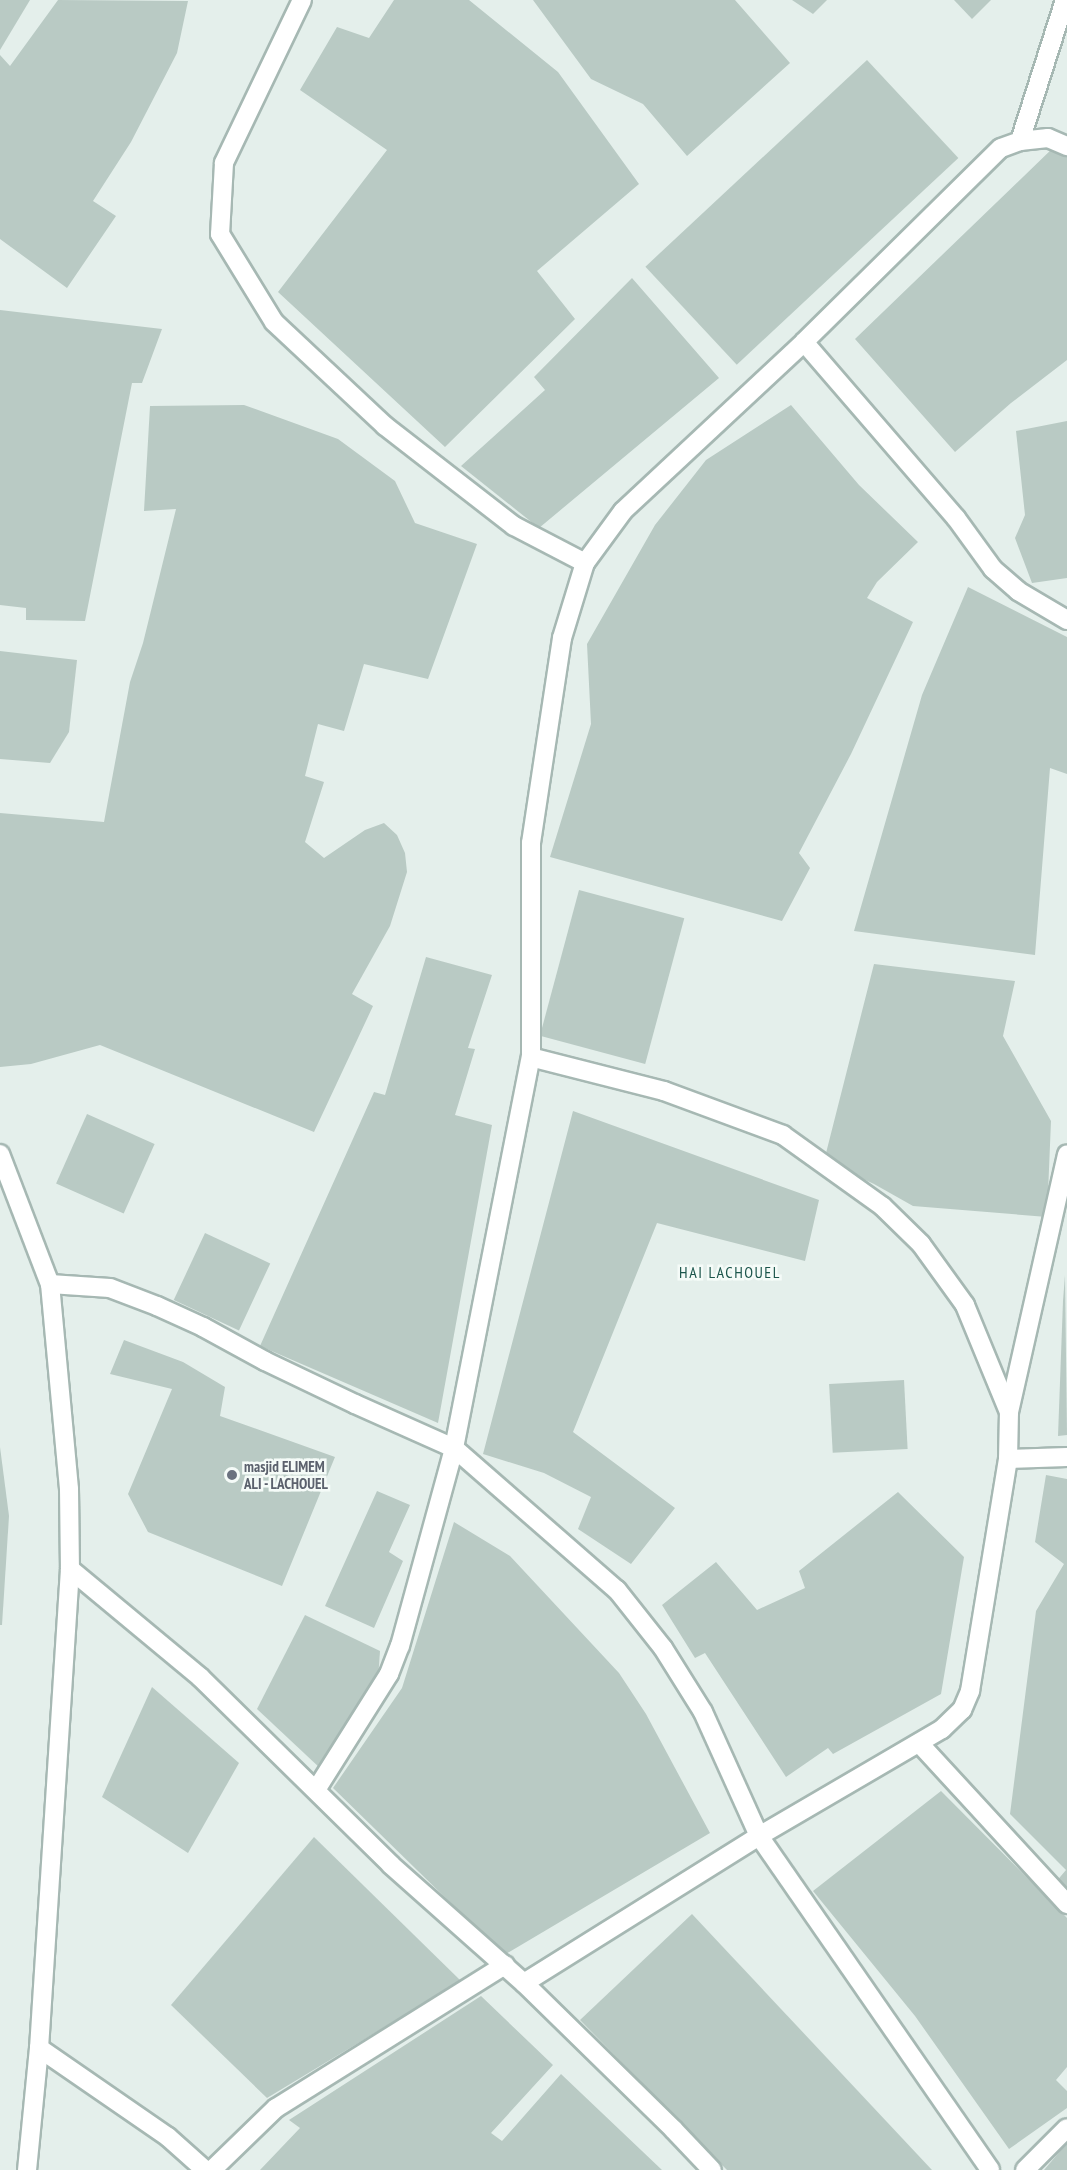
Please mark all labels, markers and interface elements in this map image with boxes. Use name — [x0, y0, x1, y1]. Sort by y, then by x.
district label: HAI LACHOUEL — [679, 1262, 781, 1282]
place label: masjid ELIMEM ALI - LACHOUEL — [244, 1457, 329, 1492]
marker: masjid ELIMEM ALI - LACHOUEL — [225, 1468, 239, 1482]

